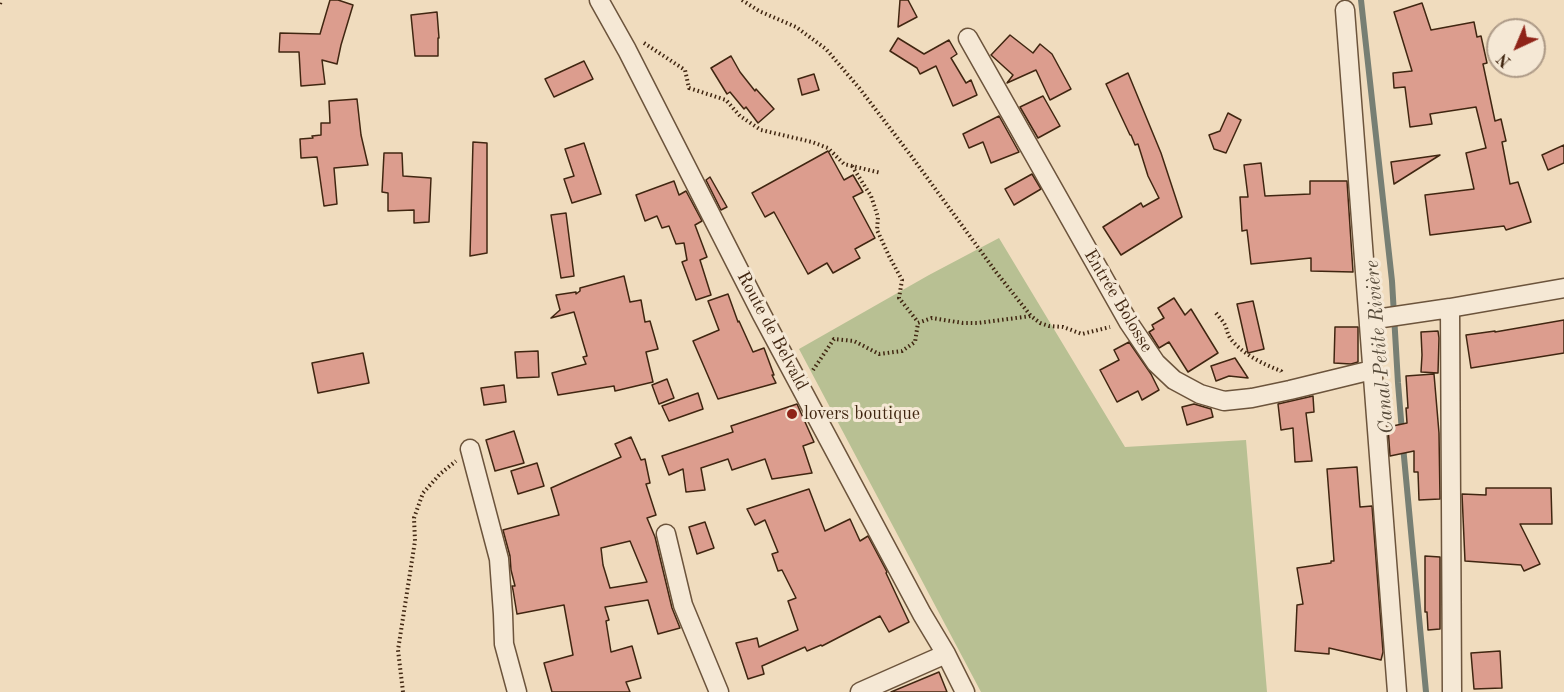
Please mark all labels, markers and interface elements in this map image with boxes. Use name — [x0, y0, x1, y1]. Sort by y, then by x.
north arrow — [1486, 18, 1546, 78]
text: N — [1495, 50, 1515, 70]
street label: Entrée Bolosse — [1079, 246, 1157, 356]
water label: Canal Petite Rivière — [1360, 259, 1400, 435]
street label: Route de Belvald — [732, 268, 812, 394]
place label: lovers boutique — [804, 403, 920, 425]
marker: lovers boutique — [785, 407, 799, 421]

